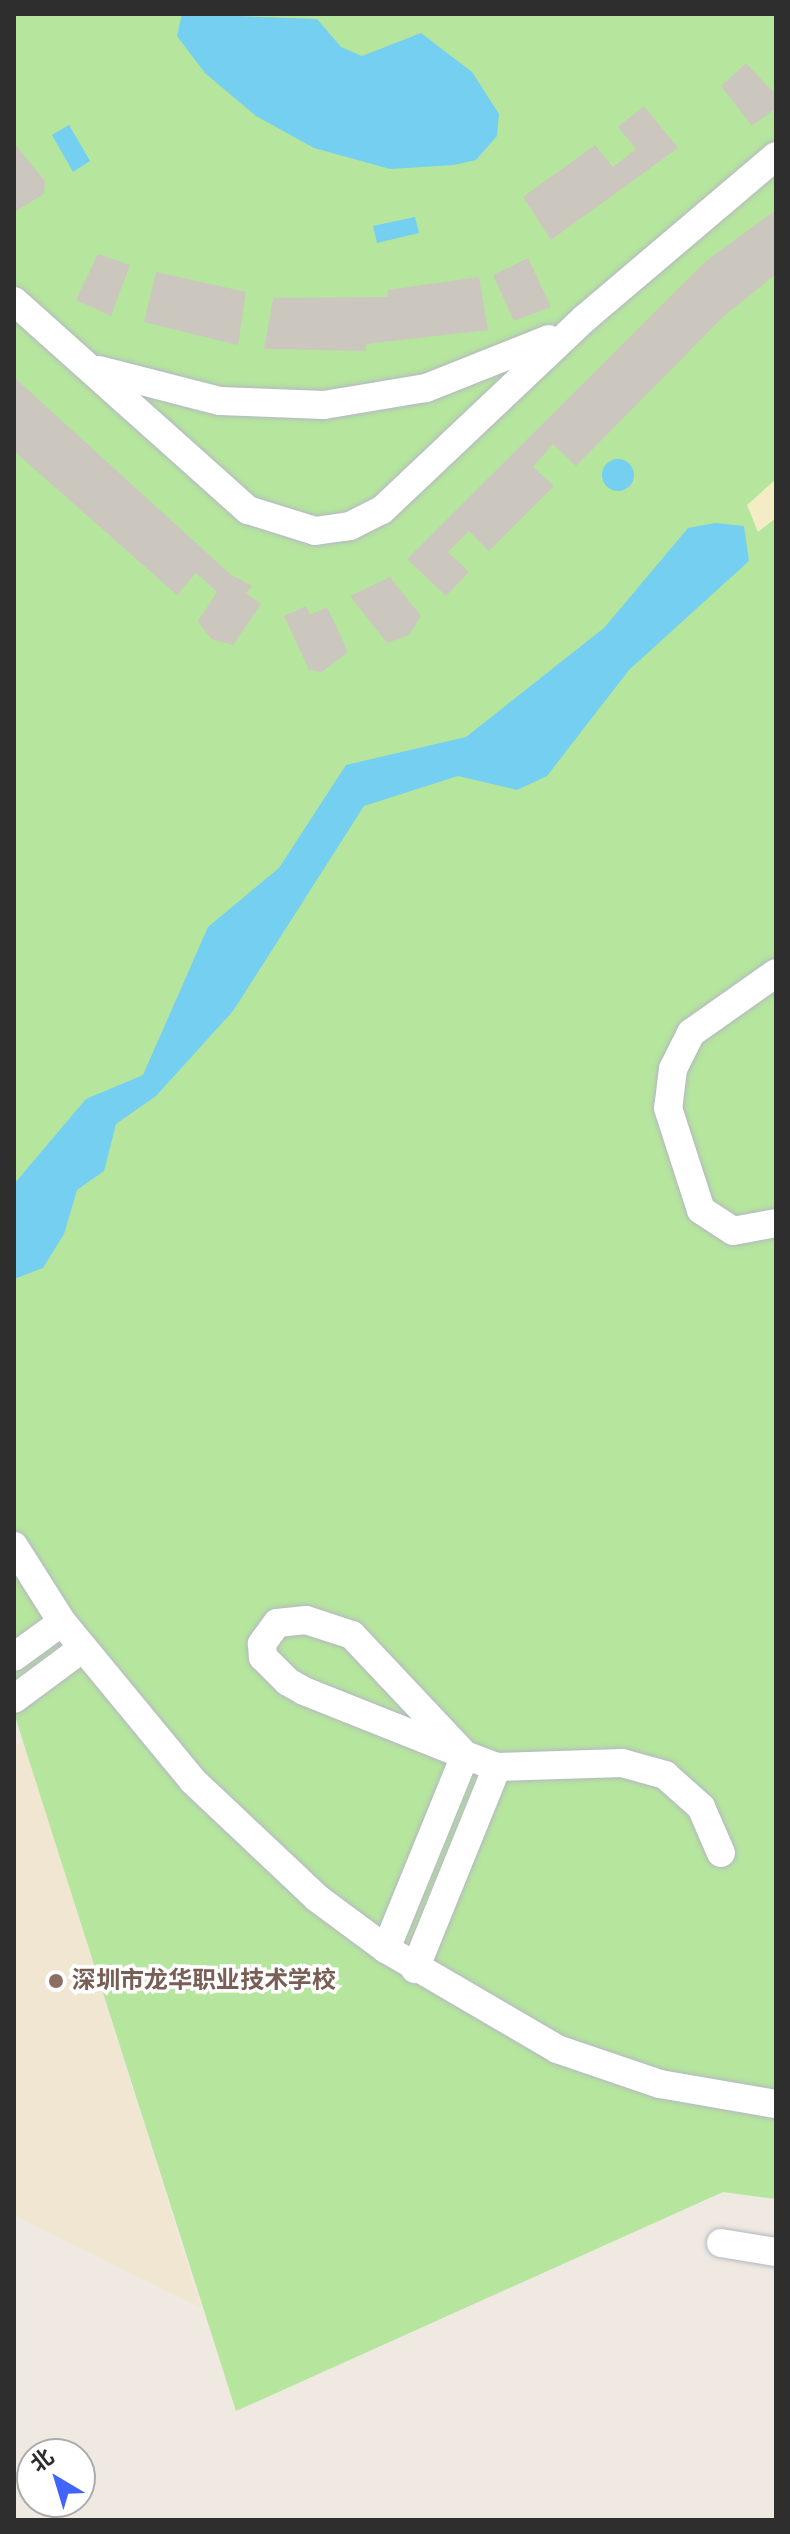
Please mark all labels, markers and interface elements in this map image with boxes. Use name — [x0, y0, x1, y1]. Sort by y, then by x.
place label: 深圳市龙华职业技术学校 — [72, 1967, 336, 1995]
marker: 深圳市龙华职业技术学校 — [47, 1972, 65, 1990]
north arrow — [16, 2438, 96, 2518]
text: 北 — [25, 2443, 59, 2478]

